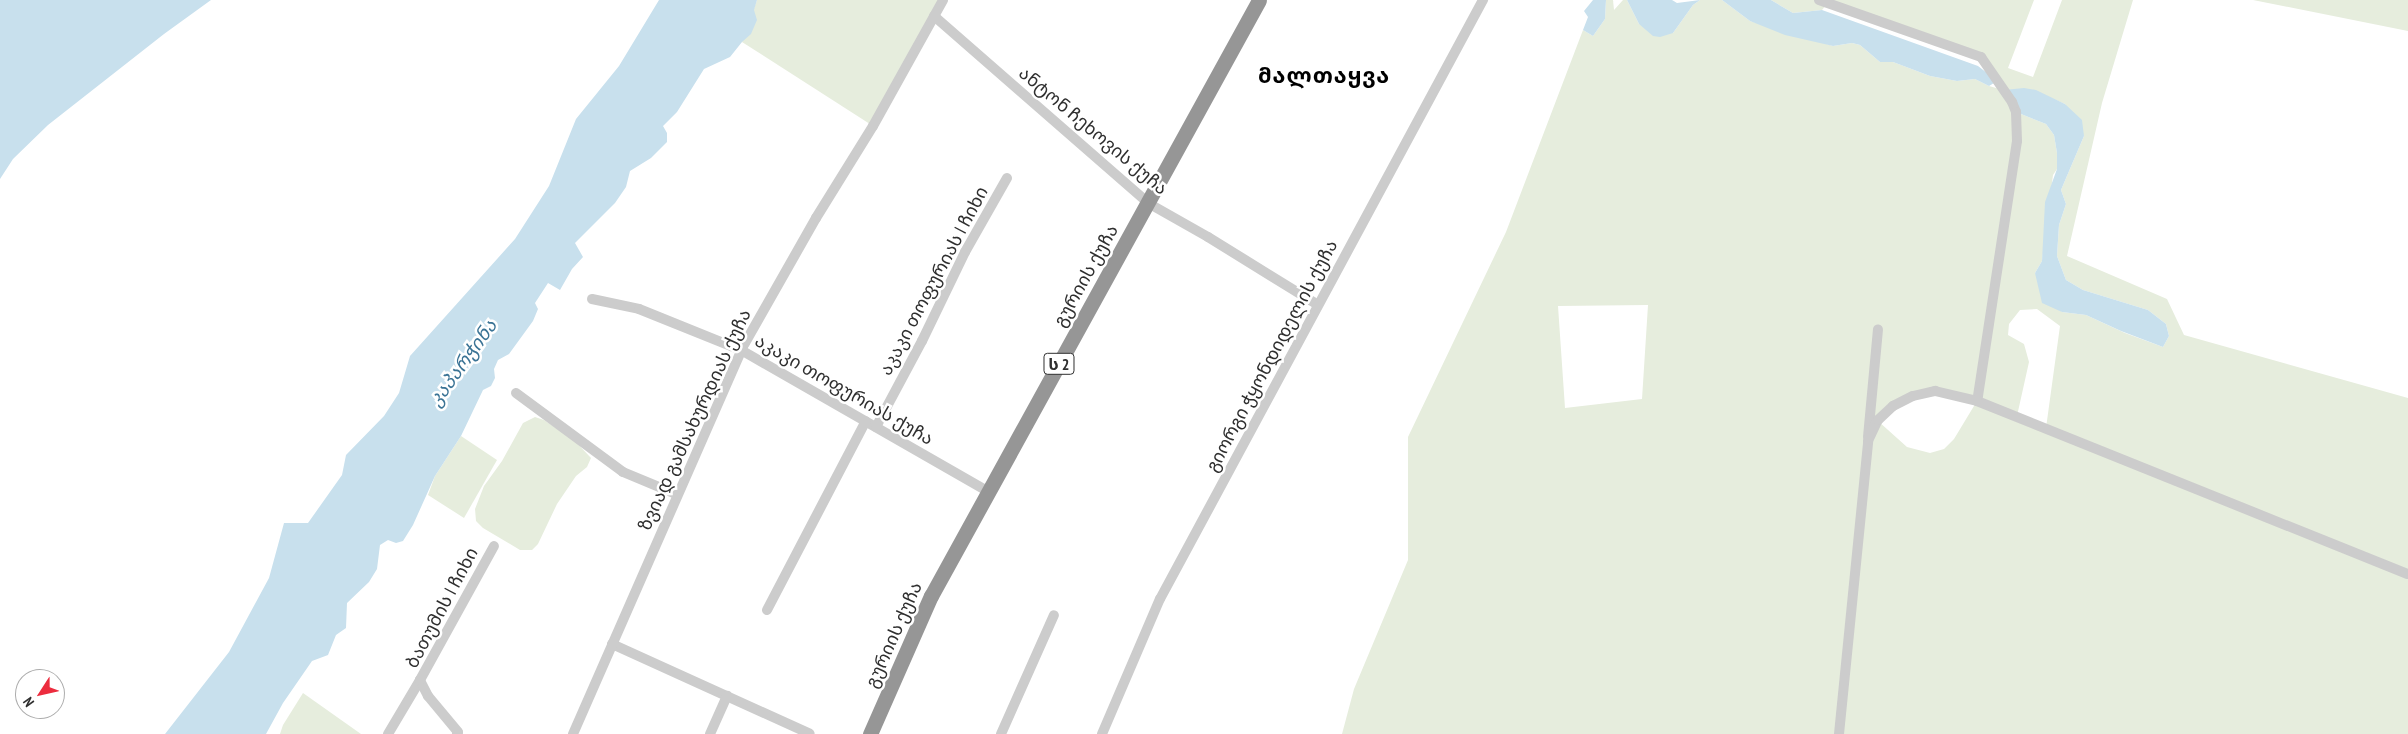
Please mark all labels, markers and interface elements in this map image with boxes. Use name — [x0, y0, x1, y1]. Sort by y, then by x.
street label: ანტონ ჩეხოვის ქუჩა — [1014, 62, 1172, 200]
district label: მალთაყვა — [1257, 63, 1391, 89]
street label: აკაკი თოფურიას I ჩიხი — [875, 183, 993, 379]
street label: გურიის ქუჩა — [1049, 221, 1123, 331]
street label: გიორგი ჭყონდიდელის ქუჩა — [1201, 236, 1343, 476]
street label: ზვიად გამსახურდიას ქუჩა — [634, 306, 756, 534]
water label: კაპარჭინა — [424, 315, 502, 411]
street label: აკაკი თოფურიას ქუჩა — [751, 330, 937, 450]
road number: ს 2 — [1043, 350, 1075, 378]
street label: ბათუმის I ჩიხი — [401, 544, 483, 672]
street label: გურიის ქუჩა — [861, 579, 927, 691]
north arrow — [15, 669, 65, 719]
text: N — [19, 694, 38, 710]

